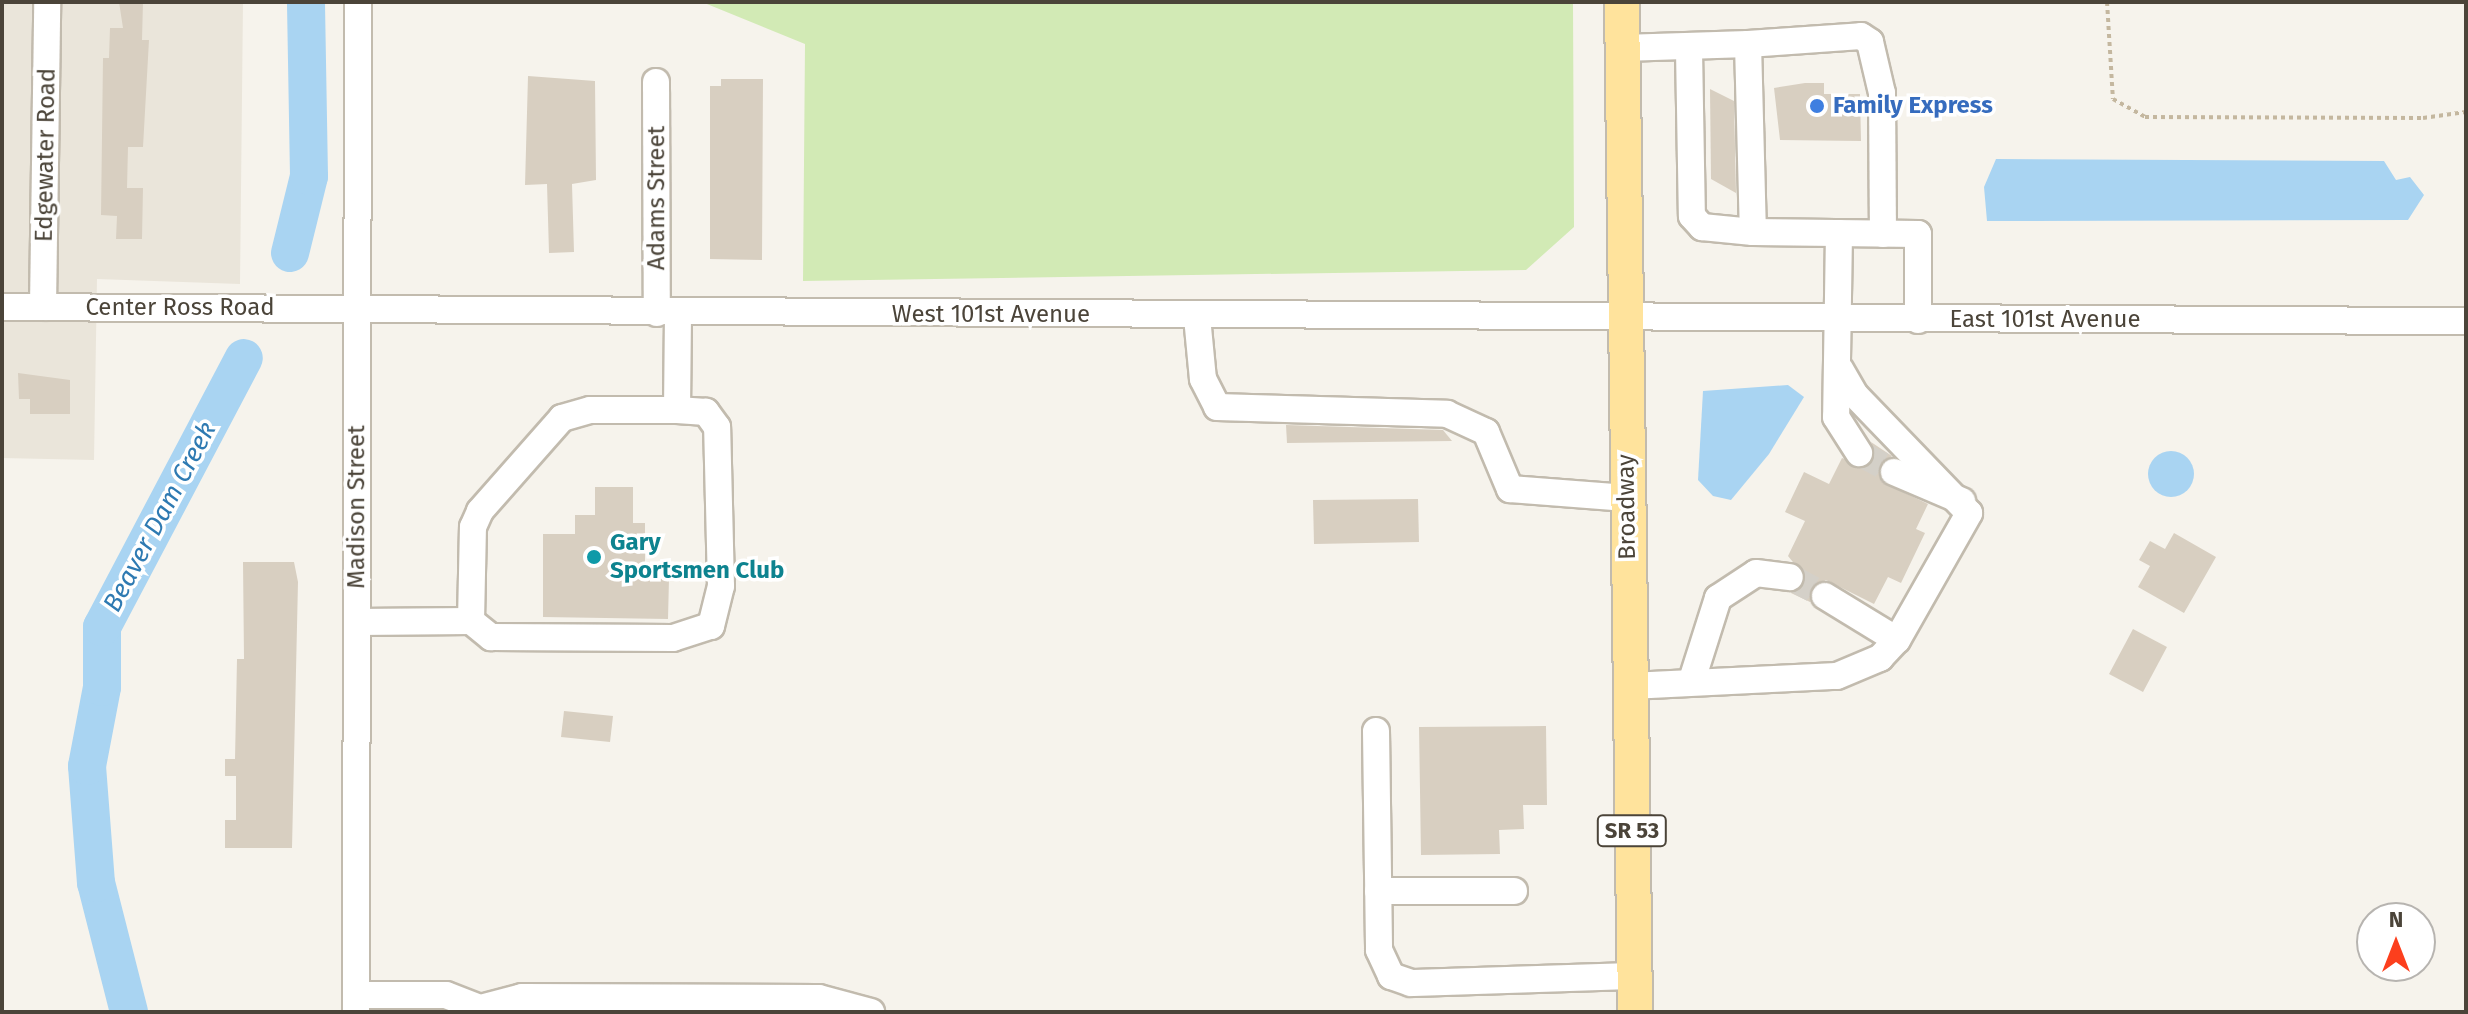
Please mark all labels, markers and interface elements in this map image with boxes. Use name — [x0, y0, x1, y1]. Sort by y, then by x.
street label: Edgewater Road — [30, 68, 62, 242]
place label: Family Express — [1833, 92, 1993, 120]
marker: Family Express — [1808, 97, 1826, 115]
street label: Adams Street — [643, 126, 671, 270]
street label: Center Ross Road — [85, 294, 275, 322]
street label: West 101st Avenue — [892, 301, 1090, 329]
street label: East 101st Avenue — [1949, 306, 2141, 334]
water label: Beaver Dam Creek — [97, 417, 223, 617]
street label: Madison Street — [343, 425, 371, 589]
street label: Broadway — [1612, 454, 1642, 560]
place label: Gary Sportsmen Club — [610, 529, 784, 585]
marker: Gary Sportsmen Club — [585, 548, 603, 566]
road number: SR 53 — [1596, 813, 1668, 849]
north arrow — [2356, 902, 2436, 982]
text: N — [2389, 906, 2403, 933]

